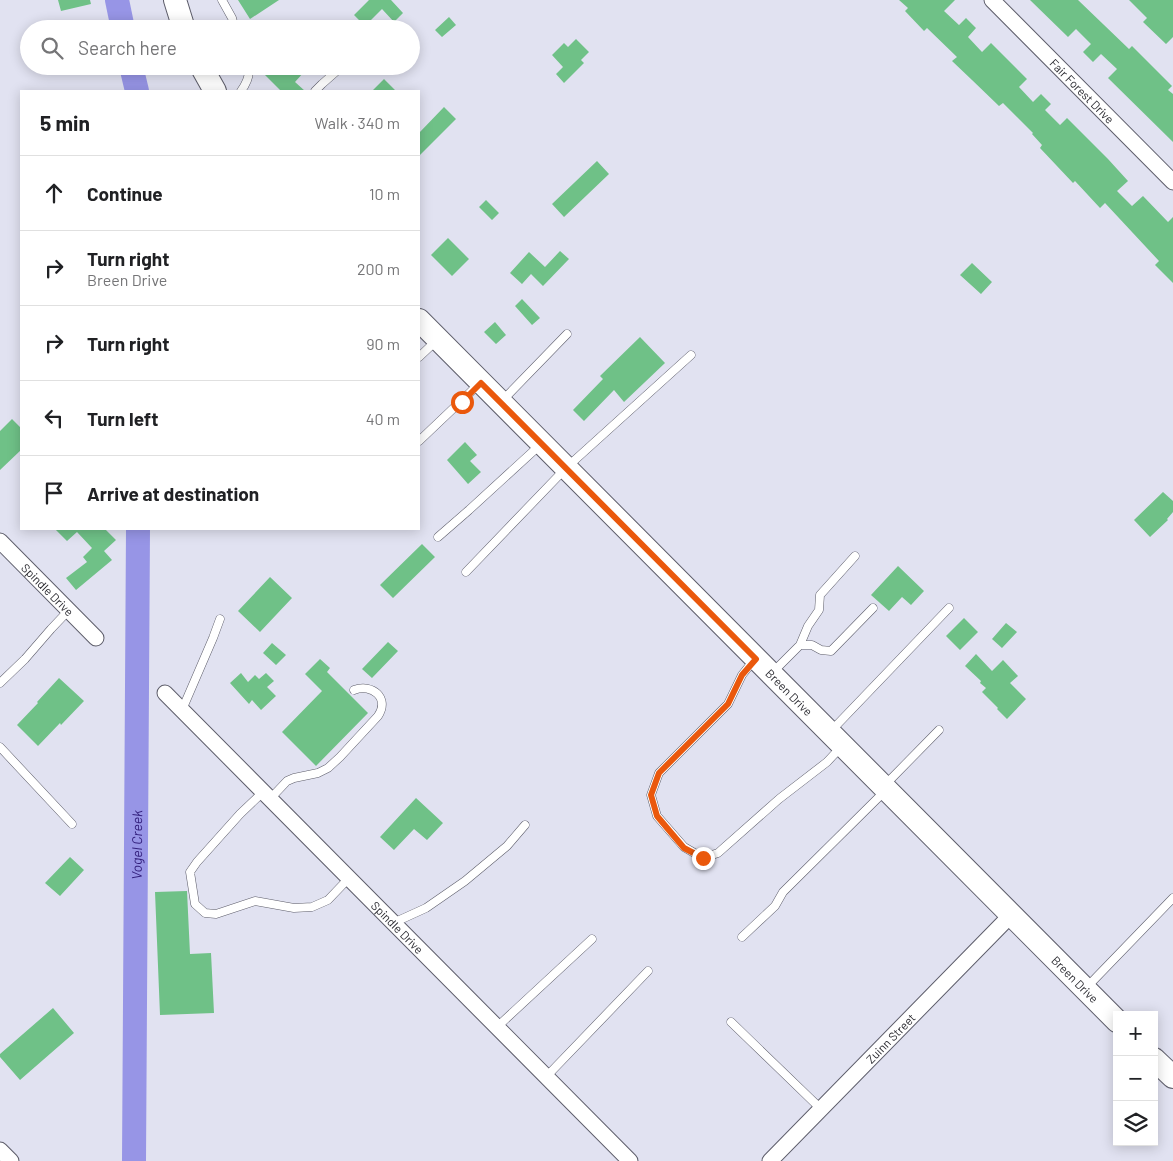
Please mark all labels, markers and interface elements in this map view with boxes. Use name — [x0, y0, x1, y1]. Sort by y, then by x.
search box — [20, 20, 420, 75]
icon: search — [38, 34, 66, 62]
text: Search here — [78, 36, 177, 59]
street label: Fair Forest Drive — [1047, 56, 1117, 126]
text: 5 min — [40, 110, 90, 135]
text: Walk · 340 m — [315, 113, 400, 132]
icon: ahead — [40, 179, 68, 207]
text: Continue — [87, 182, 163, 205]
text: 10 m — [369, 184, 400, 203]
text: Turn right — [87, 247, 169, 270]
icon: right — [40, 254, 68, 282]
text: 200 m — [357, 259, 400, 278]
text: Breen Drive — [87, 270, 167, 289]
icon: right — [40, 329, 68, 357]
text: Turn right — [87, 332, 169, 355]
text: 90 m — [366, 334, 400, 353]
route start — [451, 391, 474, 414]
icon: left — [40, 404, 68, 432]
text: Turn left — [87, 407, 158, 430]
text: 40 m — [366, 409, 400, 428]
icon: arrive — [40, 479, 68, 507]
text: Arrive at destination — [87, 482, 259, 505]
street label: Spindle Drive — [19, 560, 77, 618]
street label: Breen Drive — [763, 666, 816, 718]
water label: Vogel Creek — [127, 810, 145, 880]
route end — [692, 847, 715, 870]
street label: Spindle Drive — [369, 898, 427, 956]
street label: Breen Drive — [1049, 953, 1101, 1005]
street label: Zuinn Street — [863, 1010, 918, 1066]
map controls — [1113, 1011, 1158, 1146]
button: + — [1113, 1011, 1158, 1056]
button: − — [1113, 1056, 1158, 1101]
button: layers — [1113, 1101, 1158, 1146]

